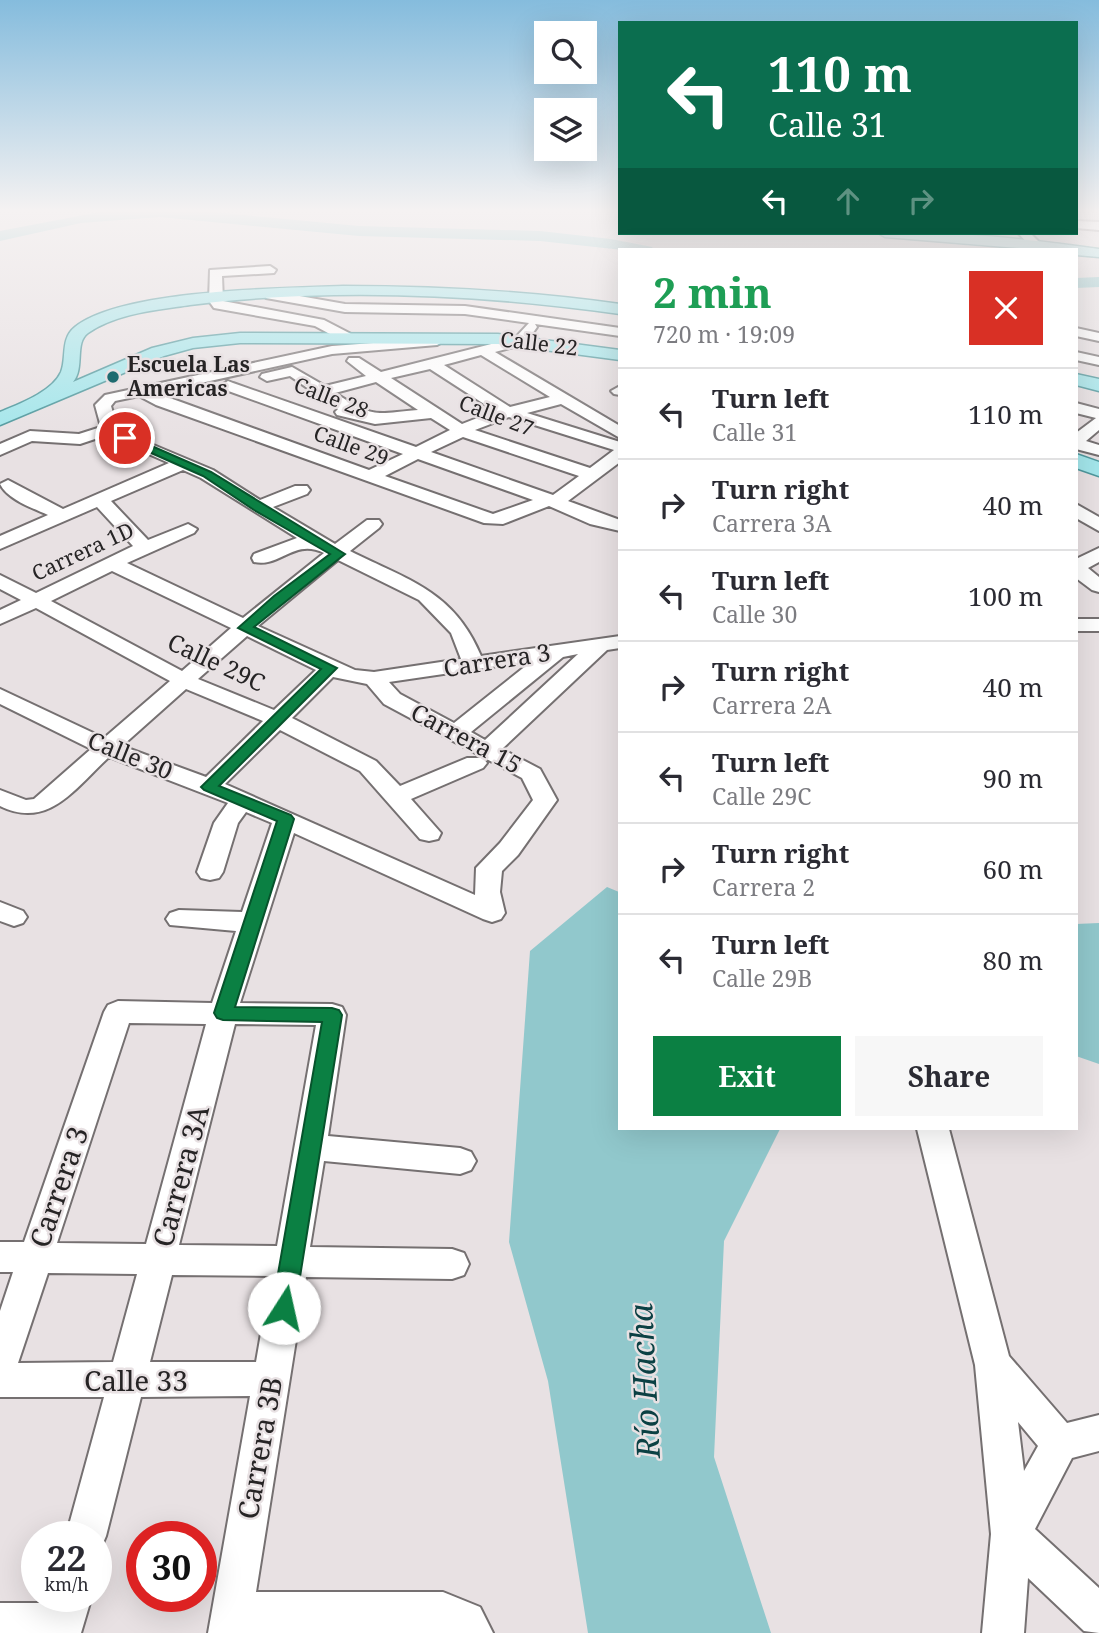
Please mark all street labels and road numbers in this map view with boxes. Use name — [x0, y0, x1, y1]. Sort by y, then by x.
street label: Calle 22 — [499, 324, 579, 362]
street label: Calle 28 — [290, 370, 373, 424]
street label: Calle 27 — [455, 388, 538, 442]
street label: Calle 29 — [310, 419, 393, 472]
street label: Carrera 1D — [27, 515, 138, 587]
street label: Calle 29C — [163, 625, 271, 699]
street label: Carrera 3 — [441, 635, 553, 684]
street label: Carrera 15 — [405, 695, 528, 781]
street label: Calle 30 — [83, 723, 178, 787]
street label: Carrera 3A — [143, 1100, 217, 1251]
street label: Carrera 3 — [20, 1121, 96, 1252]
street label: Calle 33 — [84, 1361, 188, 1399]
street label: Carrera 3B — [228, 1374, 290, 1522]

